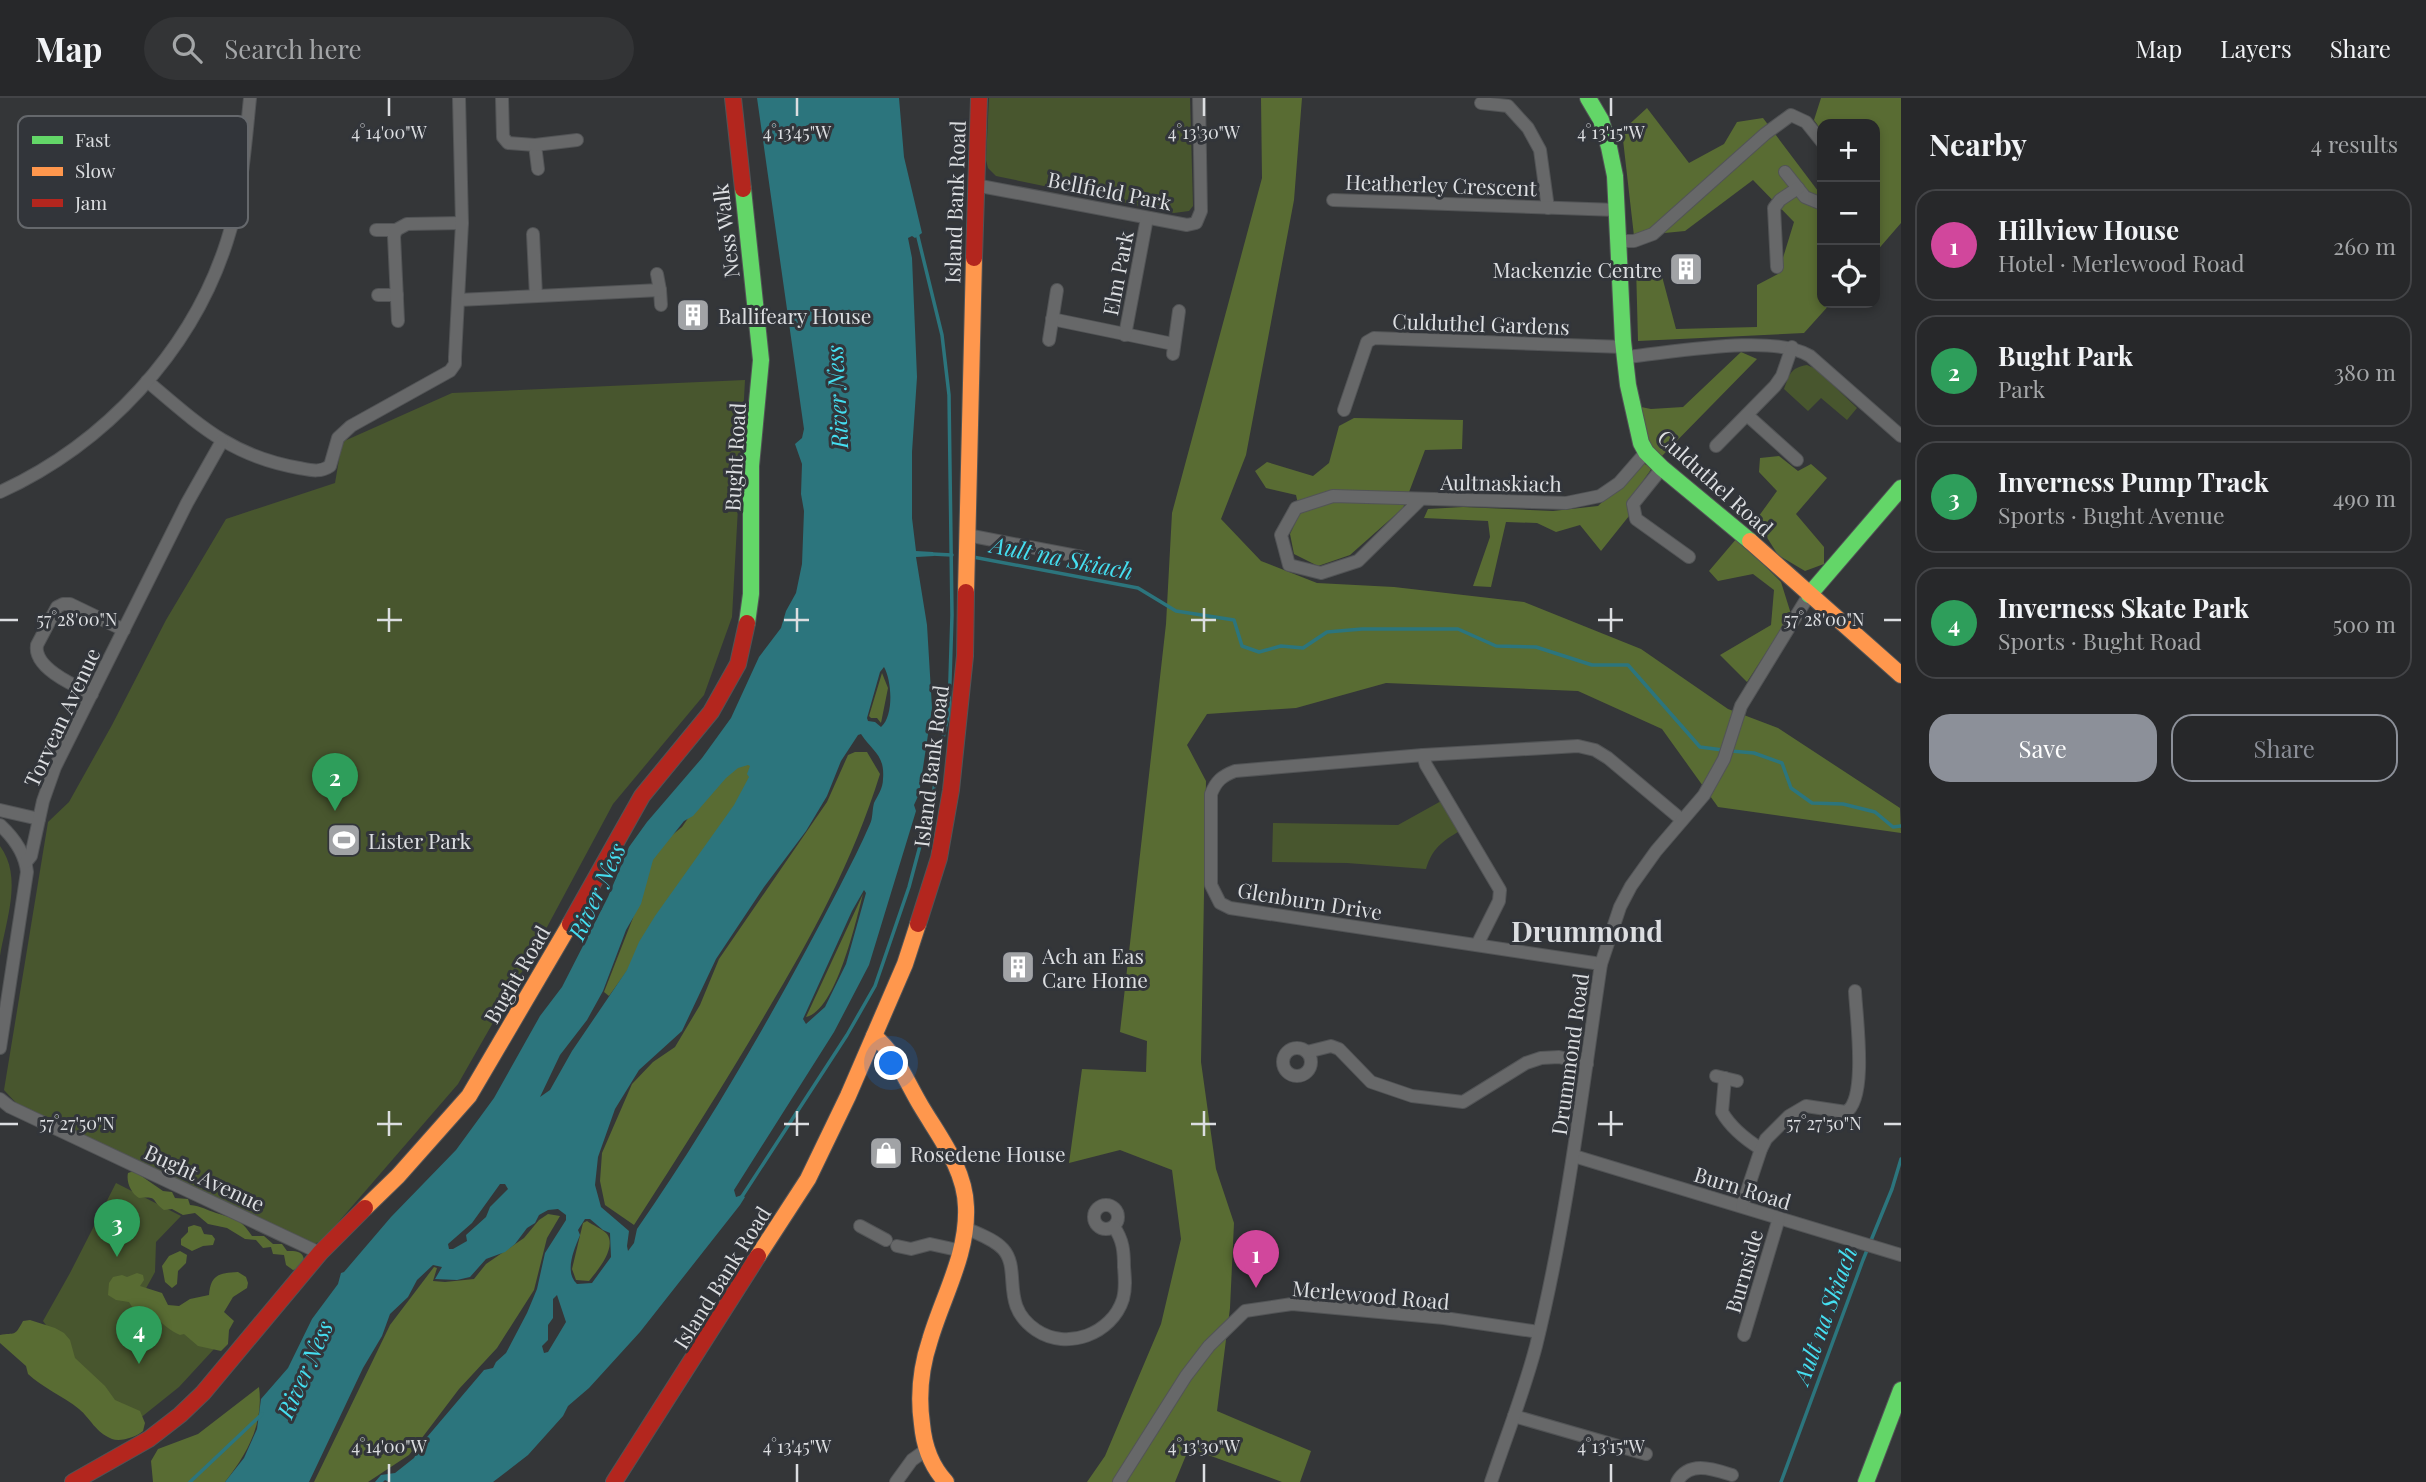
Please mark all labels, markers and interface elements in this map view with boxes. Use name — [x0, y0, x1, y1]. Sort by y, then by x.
search box — [144, 17, 634, 80]
text: Map — [35, 26, 102, 70]
icon: search — [168, 29, 206, 67]
text: Search here — [224, 31, 362, 66]
text: Map — [2136, 32, 2182, 64]
text: Layers — [2220, 32, 2292, 64]
text: Share — [2330, 32, 2391, 64]
legend — [18, 116, 248, 228]
map controls — [1817, 119, 1880, 308]
button: + — [1817, 119, 1880, 182]
text: 4°14'00"W — [351, 120, 428, 144]
text: 4°13'45"W — [763, 120, 832, 144]
street label: Island Bank Road — [937, 120, 971, 284]
text: 4°13'30"W — [1168, 120, 1241, 144]
text: 4°13'15"W — [1577, 120, 1645, 144]
text: Nearby — [1929, 124, 2027, 164]
text: Fast — [75, 126, 111, 152]
text: 4 results — [2311, 128, 2398, 159]
text: Slow — [75, 157, 116, 183]
street label: Bellfield Park — [1046, 164, 1175, 216]
street label: Heatherley Crescent — [1345, 167, 1538, 201]
street label: Ness Walk — [705, 182, 745, 280]
button: − — [1817, 182, 1880, 245]
text: Jam — [74, 189, 107, 215]
text: Hillview House — [1998, 212, 2179, 247]
street label: Elm Park — [1095, 228, 1139, 318]
text: 1 — [1950, 230, 1958, 261]
text: 260 m — [2333, 230, 2396, 261]
button: locate — [1817, 245, 1880, 308]
text: Hotel · Merlewood Road — [1998, 247, 2245, 278]
building icon: Mackenzie Centre — [1667, 250, 1705, 288]
place label: Mackenzie Centre — [1492, 255, 1662, 283]
building icon: Ballifeary House — [674, 296, 712, 334]
place label: Ballifeary House — [718, 301, 871, 329]
street label: Culduthel Gardens — [1392, 306, 1570, 340]
text: Bught Park — [1998, 338, 2133, 373]
water label: River Ness — [818, 344, 854, 451]
text: 2 — [1948, 356, 1960, 387]
text: 380 m — [2334, 356, 2396, 387]
text: Park — [1998, 373, 2045, 404]
street label: Bught Road — [717, 402, 751, 512]
street label: Culduthel Road — [1652, 423, 1780, 541]
text: Inverness Pump Track — [1998, 464, 2269, 499]
street label: Aultnaskiach — [1439, 467, 1563, 497]
text: 3 — [1948, 482, 1960, 513]
text: 490 m — [2333, 482, 2396, 513]
text: Sports · Bught Avenue — [1998, 499, 2225, 530]
water label: Ault na Skiach — [986, 528, 1136, 586]
text: Inverness Skate Park — [1998, 590, 2249, 625]
text: 57°28'00"N — [37, 607, 118, 631]
text: 57°28'00"N — [1784, 607, 1865, 631]
text: 4 — [1948, 608, 1960, 639]
text: 500 m — [2333, 608, 2396, 639]
text: Sports · Bught Road — [1998, 625, 2202, 656]
street label: Torvean Avenue — [17, 643, 105, 791]
street label: Island Bank Road — [906, 683, 954, 849]
button: Save — [1929, 714, 2157, 782]
button: Share — [2171, 714, 2398, 782]
pin: 2 — [312, 753, 358, 811]
sports icon: Lister Park — [325, 821, 363, 859]
place label: Lister Park — [368, 826, 472, 854]
water label: River Ness — [560, 837, 632, 945]
street label: Glenburn Drive — [1236, 875, 1384, 925]
district label: Drummond — [1511, 912, 1663, 949]
street label: Bught Road — [477, 920, 555, 1028]
place label: Ach an Eas Care Home — [1041, 941, 1148, 993]
building icon: Ach an Eas Care Home — [999, 948, 1037, 986]
street label: Drummond Road — [1544, 971, 1594, 1137]
your location — [874, 1046, 908, 1080]
text: 57°27'50"N — [39, 1111, 115, 1135]
text: 57°27'50"N — [1786, 1111, 1862, 1135]
shop icon: Rosedene House — [867, 1134, 905, 1172]
street label: Bught Avenue — [140, 1137, 270, 1217]
place label: Rosedene House — [910, 1139, 1066, 1167]
street label: Burn Road — [1691, 1159, 1795, 1215]
pin: 3 — [94, 1199, 140, 1257]
street label: Island Bank Road — [666, 1200, 776, 1354]
street label: Burnside — [1718, 1226, 1768, 1316]
pin: 1 — [1233, 1230, 1279, 1288]
water label: Ault na Skiach — [1784, 1242, 1863, 1390]
street label: Merlewood Road — [1291, 1273, 1451, 1315]
pin: 4 — [116, 1306, 162, 1364]
water label: River Ness — [268, 1315, 339, 1424]
text: 4°14'00"W — [351, 1434, 428, 1458]
text: 4°13'45"W — [763, 1434, 832, 1458]
text: 4°13'30"W — [1168, 1434, 1241, 1458]
text: 4°13'15"W — [1577, 1434, 1645, 1458]

